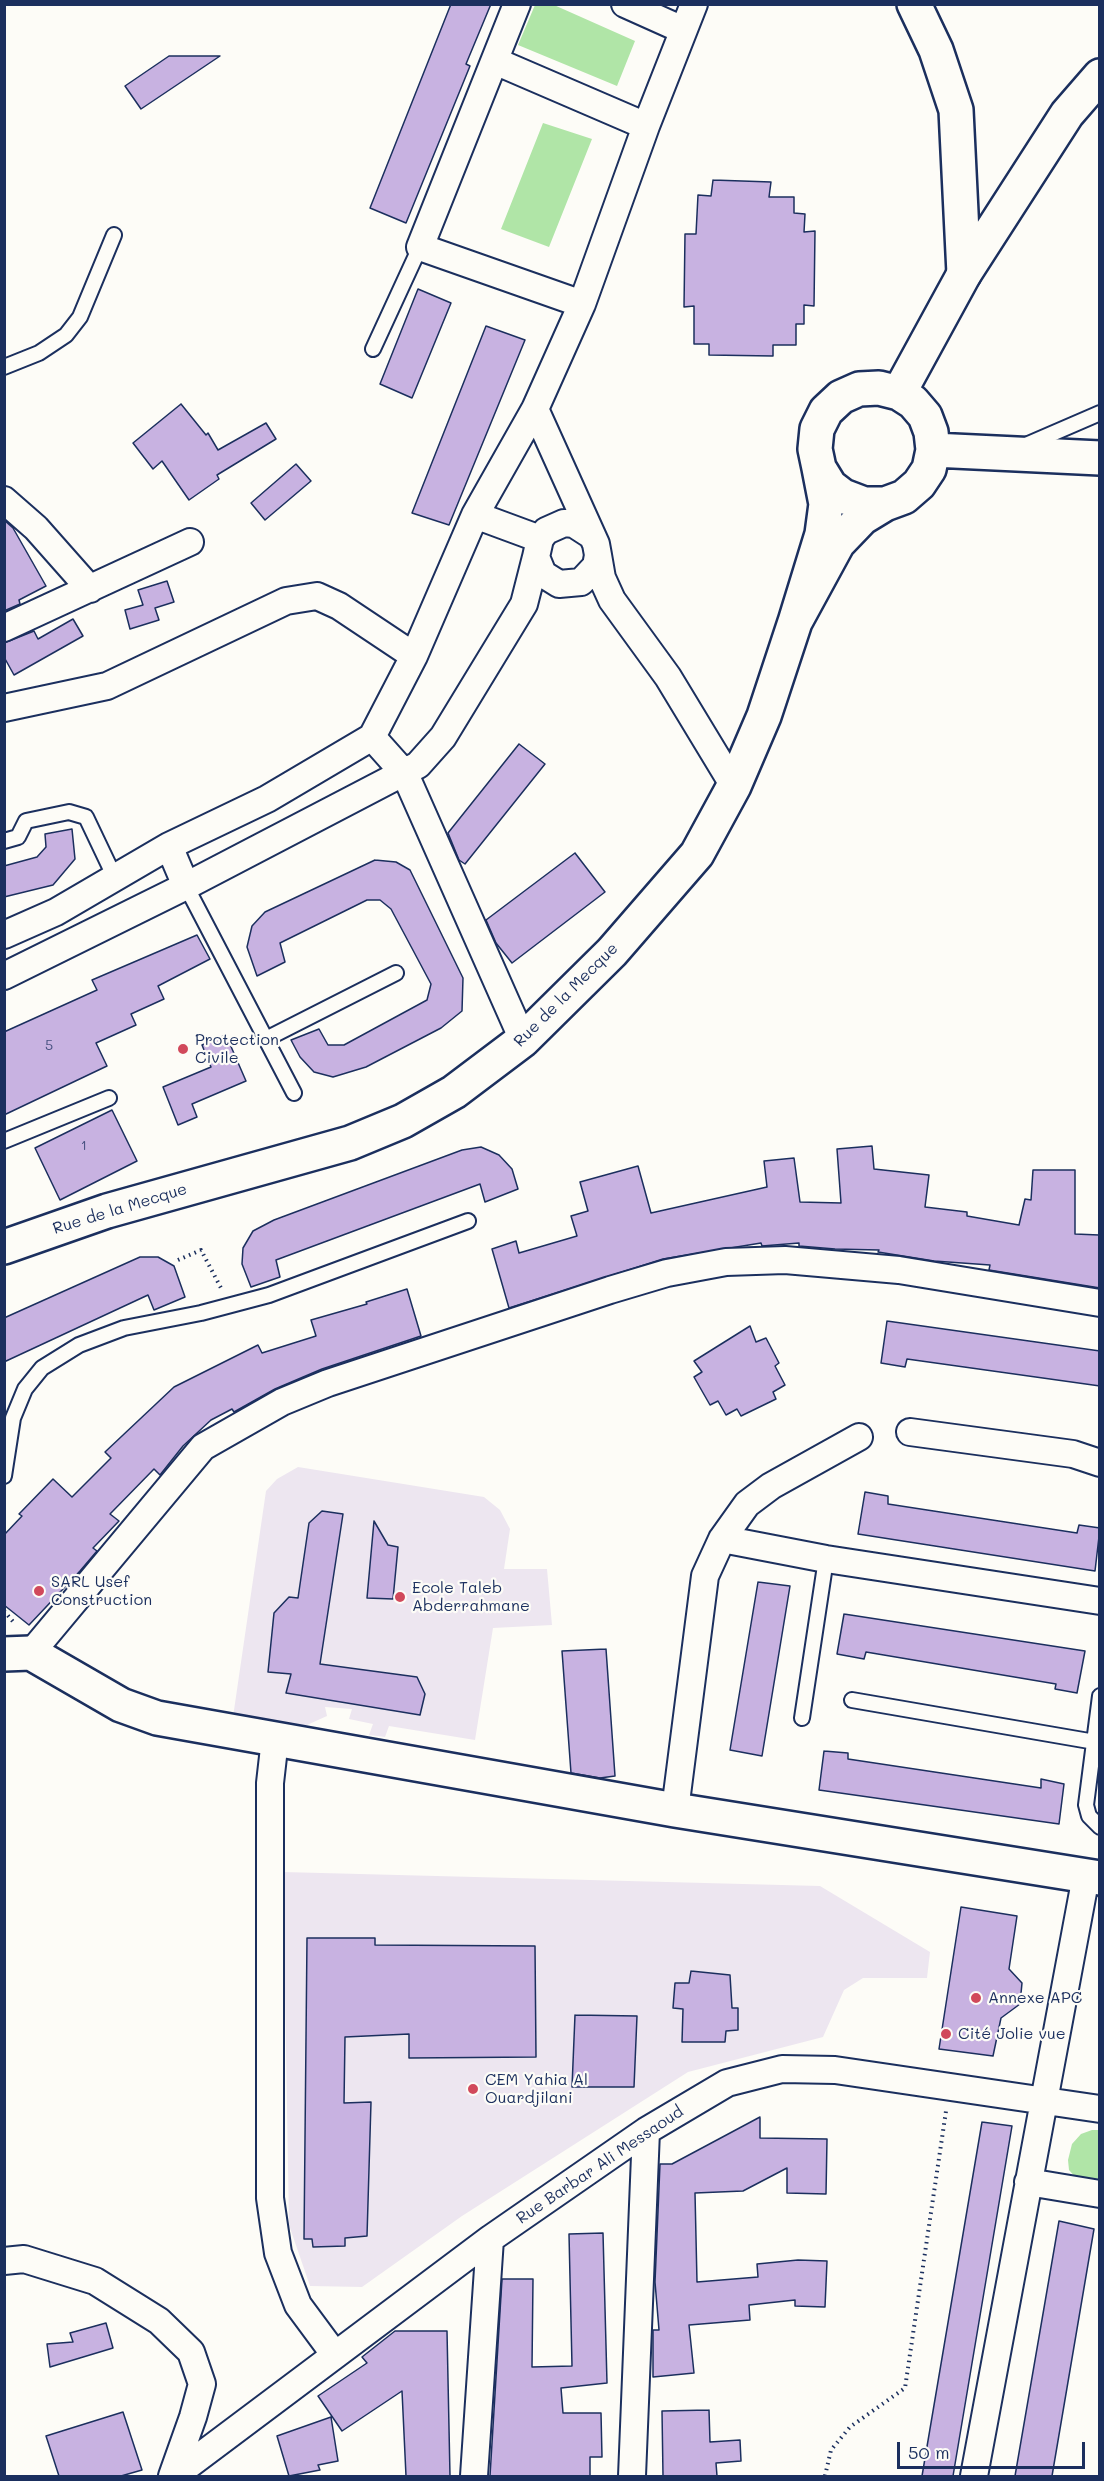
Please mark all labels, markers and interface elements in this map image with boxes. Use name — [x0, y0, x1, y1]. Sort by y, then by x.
street label: Rue de la Mecque — [510, 939, 622, 1051]
place label: Protection Civile — [195, 1030, 279, 1068]
house number: 5 — [45, 1038, 53, 1054]
marker: Protection Civile — [176, 1042, 190, 1056]
house number: 1 — [81, 1138, 87, 1154]
street label: Rue de la Mecque — [51, 1179, 189, 1239]
place label: SARL Usef Construction — [51, 1572, 152, 1610]
place label: Ecole Taleb Abderrahmane — [412, 1578, 530, 1616]
marker: SARL Usef Construction — [32, 1584, 46, 1598]
marker: Ecole Taleb Abderrahmane — [393, 1590, 407, 1604]
place label: Annexe APC — [988, 1988, 1082, 2008]
marker: Annexe APC — [969, 1991, 983, 2005]
place label: Cité Jolie vue — [958, 2024, 1066, 2044]
marker: Cité Jolie vue — [939, 2027, 953, 2041]
place label: CEM Yahia Al Ouardjilani — [485, 2070, 588, 2108]
marker: CEM Yahia Al Ouardjilani — [466, 2082, 480, 2096]
street label: Rue Barbar Ali Messaoud — [513, 2102, 687, 2228]
scale bar — [900, 2430, 1088, 2468]
text: 50 m — [908, 2440, 950, 2464]

